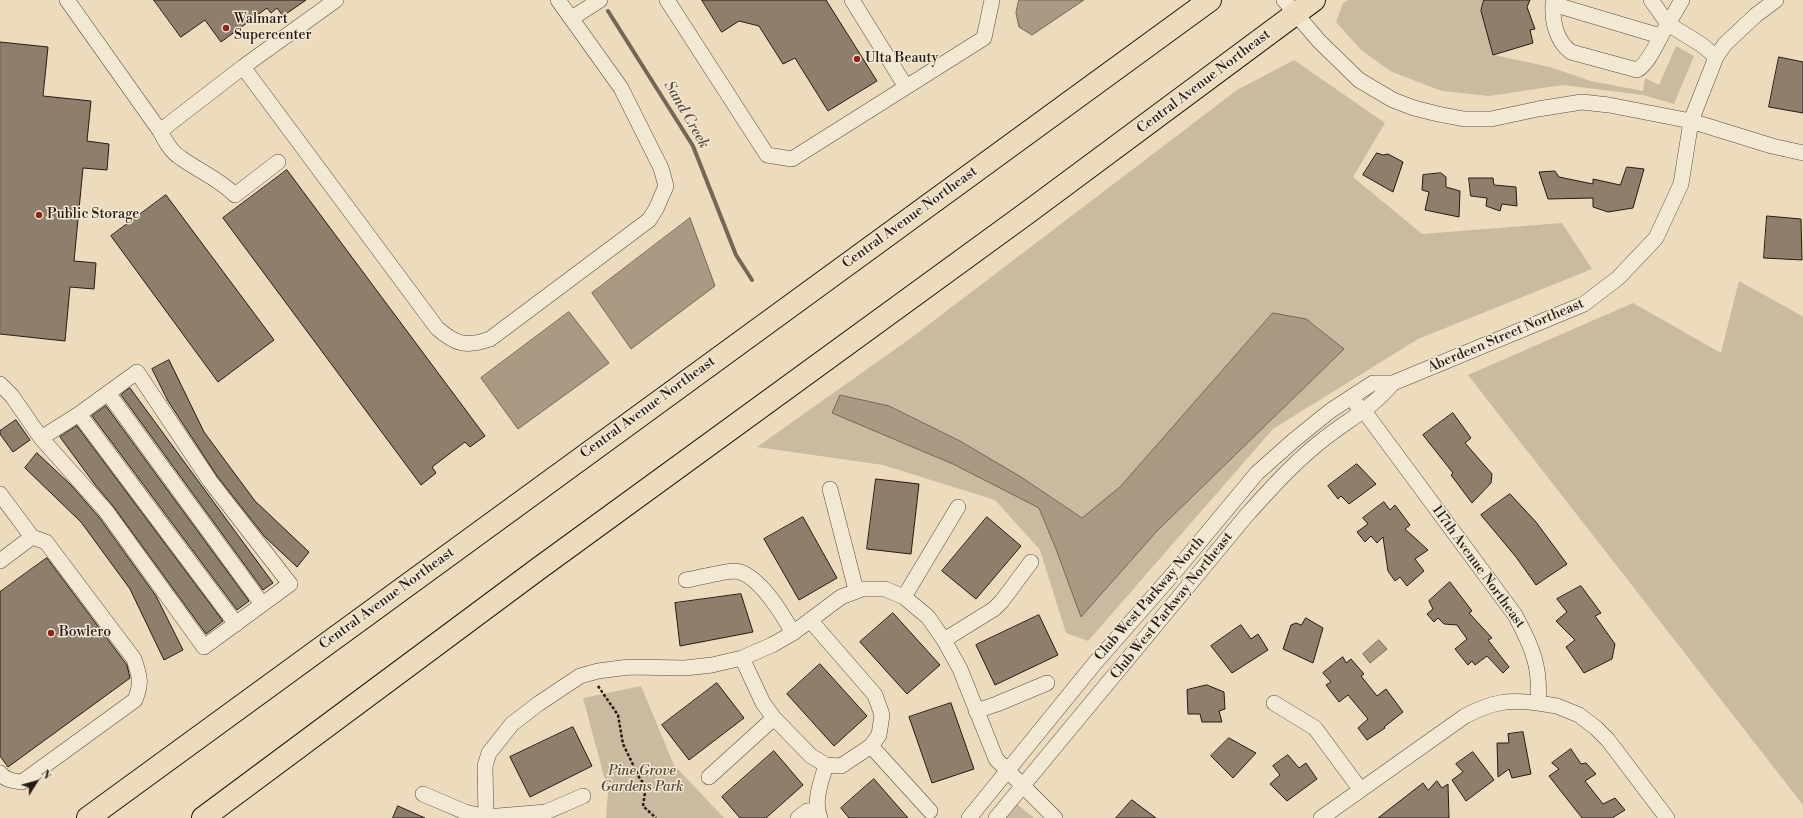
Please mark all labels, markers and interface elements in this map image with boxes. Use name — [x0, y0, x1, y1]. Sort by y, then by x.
place label: Walmart Supercenter — [234, 12, 312, 44]
marker: Walmart Supercenter — [221, 23, 231, 33]
street label: Central Avenue Northeast — [1134, 26, 1274, 138]
place label: Ulta Beauty — [865, 51, 938, 67]
marker: Ulta Beauty — [852, 54, 862, 64]
water label: Sand Creek — [659, 78, 713, 152]
street label: Central Avenue Northeast — [839, 163, 981, 273]
place label: Public Storage — [47, 207, 139, 223]
marker: Public Storage — [34, 210, 44, 220]
street label: Aberdeen Street Northeast — [1425, 295, 1587, 377]
street label: Central Avenue Northeast — [577, 353, 719, 463]
street label: 117th Avenue Northeast — [1428, 502, 1528, 632]
street label: Club West Parkway Northeast — [1107, 529, 1237, 683]
street label: Club West Parkway North — [1091, 533, 1209, 665]
street label: Central Avenue Northeast — [316, 544, 458, 654]
place label: Bowlero — [59, 625, 111, 641]
marker: Bowlero — [46, 628, 56, 638]
north arrow — [16, 762, 56, 802]
park label: Pine Grove Gardens Park — [601, 764, 683, 796]
text: N — [37, 767, 54, 782]

